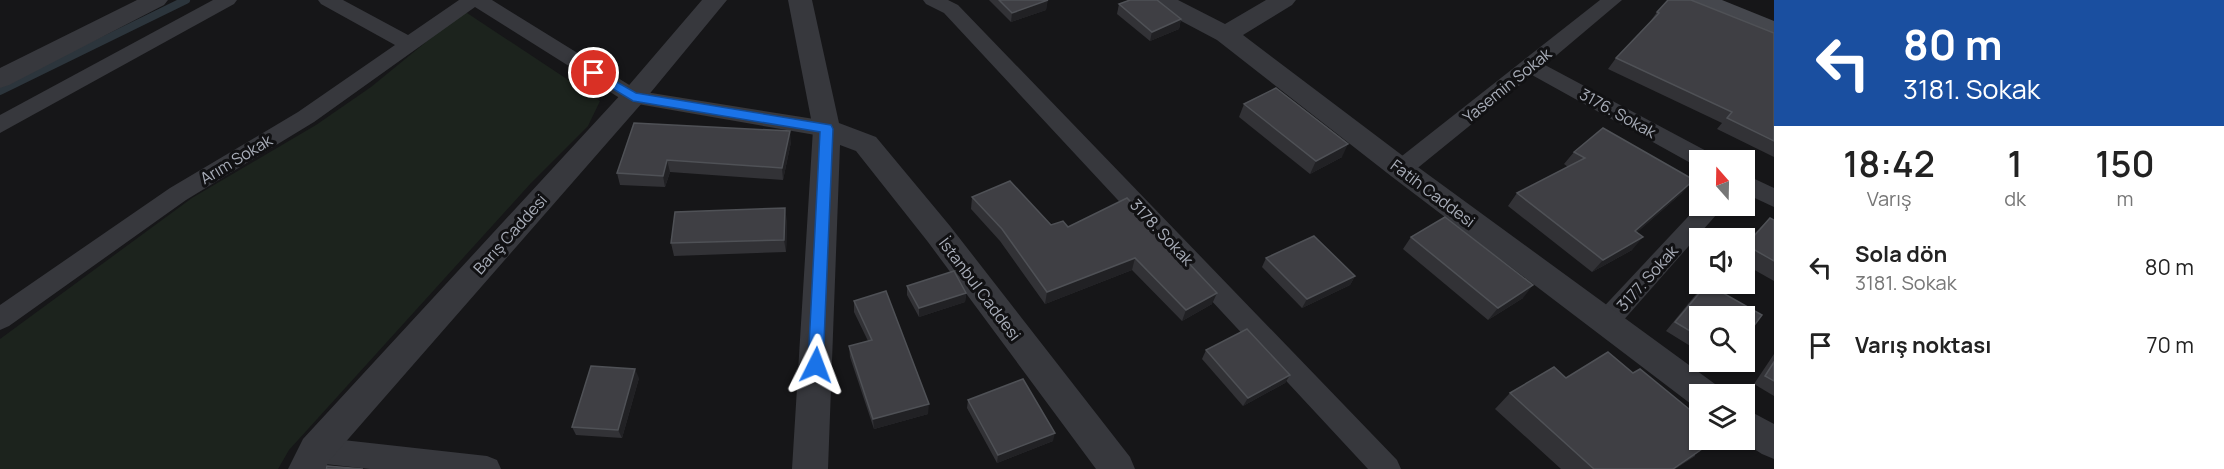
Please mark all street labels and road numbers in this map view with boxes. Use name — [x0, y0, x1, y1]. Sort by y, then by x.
street label: Yasemin Sokak — [1458, 42, 1557, 128]
street label: 3176. Sokak — [1576, 83, 1661, 144]
street label: Arım Sokak — [196, 128, 277, 189]
street label: Fatih Caddesi — [1386, 154, 1480, 232]
street label: Barış Caddesi — [468, 189, 552, 279]
street label: 3178. Sokak — [1125, 194, 1199, 271]
street label: İstanbul Caddesi — [934, 233, 1026, 345]
street label: 3177. Sokak — [1611, 239, 1683, 316]

